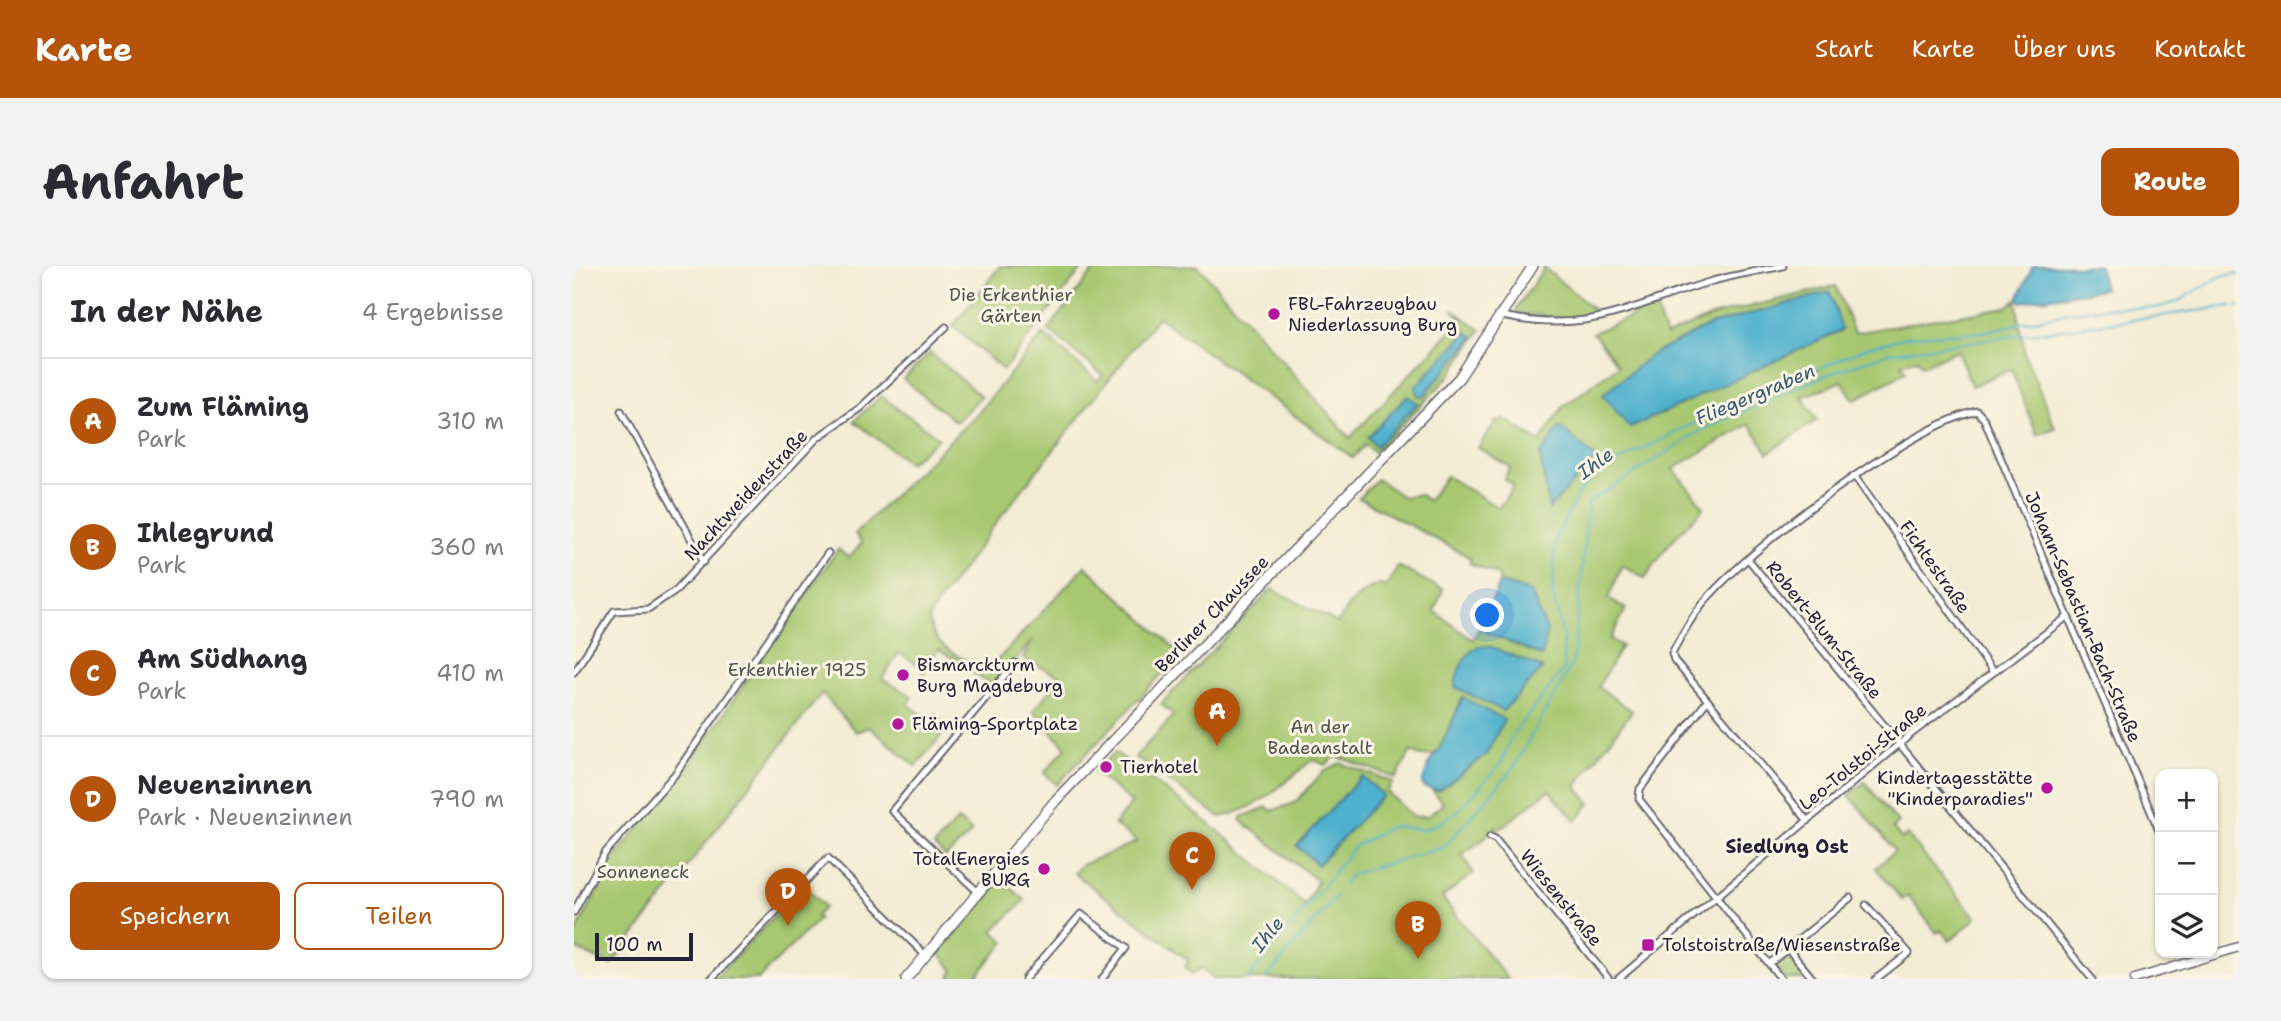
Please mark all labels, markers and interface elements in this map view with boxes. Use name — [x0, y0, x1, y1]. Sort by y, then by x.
text: Karte — [35, 27, 132, 72]
text: Start — [1815, 33, 1874, 65]
text: Karte — [1912, 33, 1975, 65]
text: Über uns — [2013, 33, 2116, 65]
text: Kontakt — [2154, 33, 2246, 65]
button: Route — [2101, 148, 2239, 216]
text: Anfahrt — [42, 149, 244, 215]
park label: Die Erkenthier Gärten — [949, 283, 1073, 328]
text: In der Nähe — [70, 291, 263, 332]
place label: FBL-Fahrzeugbau Niederlassung Burg — [1288, 292, 1457, 337]
text: 4 Ergebnisse — [362, 297, 504, 327]
marker: FBL-Fahrzeugbau Niederlassung Burg — [1266, 306, 1282, 322]
water label: Fliegergraben — [1692, 358, 1819, 431]
text: Zum Fläming — [137, 389, 309, 424]
text: A — [84, 406, 102, 436]
text: 310 m — [436, 406, 504, 436]
text: Park — [137, 424, 186, 454]
street label: Nachtweidenstraße — [679, 424, 813, 566]
water label: Ihle — [1571, 442, 1618, 486]
street label: Johann-Sebastian-Bach-Straße — [2019, 488, 2147, 746]
text: Ihlegrund — [137, 515, 274, 550]
street label: Fichtestraße — [1894, 516, 1976, 618]
text: B — [86, 532, 100, 562]
text: 360 m — [429, 532, 504, 562]
text: Park — [137, 550, 186, 580]
street label: Berliner Chaussee — [1150, 550, 1274, 678]
street label: Robert-Blum-Straße — [1761, 556, 1887, 704]
your location — [1470, 598, 1504, 632]
text: Am Südhang — [137, 641, 307, 676]
place label: Bismarckturm Burg Magdeburg — [917, 653, 1063, 698]
text: C — [86, 658, 100, 688]
text: 410 m — [436, 658, 504, 688]
park label: Erkenthier 1925 — [728, 658, 866, 682]
marker: Bismarckturm Burg Magdeburg — [895, 667, 911, 683]
text: Park — [137, 676, 186, 706]
pin: A — [1194, 688, 1240, 746]
street label: Leo-Tolstoi-Straße — [1794, 698, 1932, 816]
place label: Fläming-Sportplatz — [912, 712, 1078, 736]
park label: An der Badeanstalt — [1267, 715, 1373, 760]
marker: Fläming-Sportplatz — [890, 716, 906, 732]
place label: Tierhotel — [1120, 755, 1198, 779]
marker: Tierhotel — [1098, 759, 1114, 775]
place label: Kindertagesstätte "Kinderparadies" — [1877, 766, 2033, 811]
text: Neuenzinnen — [137, 767, 312, 802]
map controls — [2155, 769, 2218, 958]
button: + — [2155, 769, 2218, 832]
marker: Kindertagesstätte "Kinderparadies" — [2039, 780, 2055, 796]
text: D — [85, 784, 101, 814]
text: 790 m — [429, 784, 504, 814]
text: Park · Neuenzinnen — [137, 802, 353, 832]
pin: C — [1169, 832, 1215, 890]
button: − — [2155, 832, 2218, 895]
district label: Siedlung Ost — [1725, 834, 1849, 859]
street label: Wiesenstraße — [1514, 845, 1608, 951]
place label: TotalEnergies BURG — [913, 847, 1030, 892]
park label: Sonneneck — [597, 860, 689, 884]
marker: TotalEnergies BURG — [1036, 861, 1052, 877]
pin: D — [765, 868, 811, 926]
button: Speichern — [70, 882, 280, 950]
button: Teilen — [294, 882, 504, 950]
button: layers — [2155, 895, 2218, 958]
pin: B — [1395, 901, 1441, 959]
water label: Ihle — [1245, 911, 1289, 958]
scale bar — [595, 930, 693, 962]
text: 100 m — [606, 932, 663, 957]
place label: Tolstoistraße/Wiesenstraße — [1662, 933, 1901, 957]
marker: Tolstoistraße/Wiesenstraße — [1640, 937, 1656, 953]

